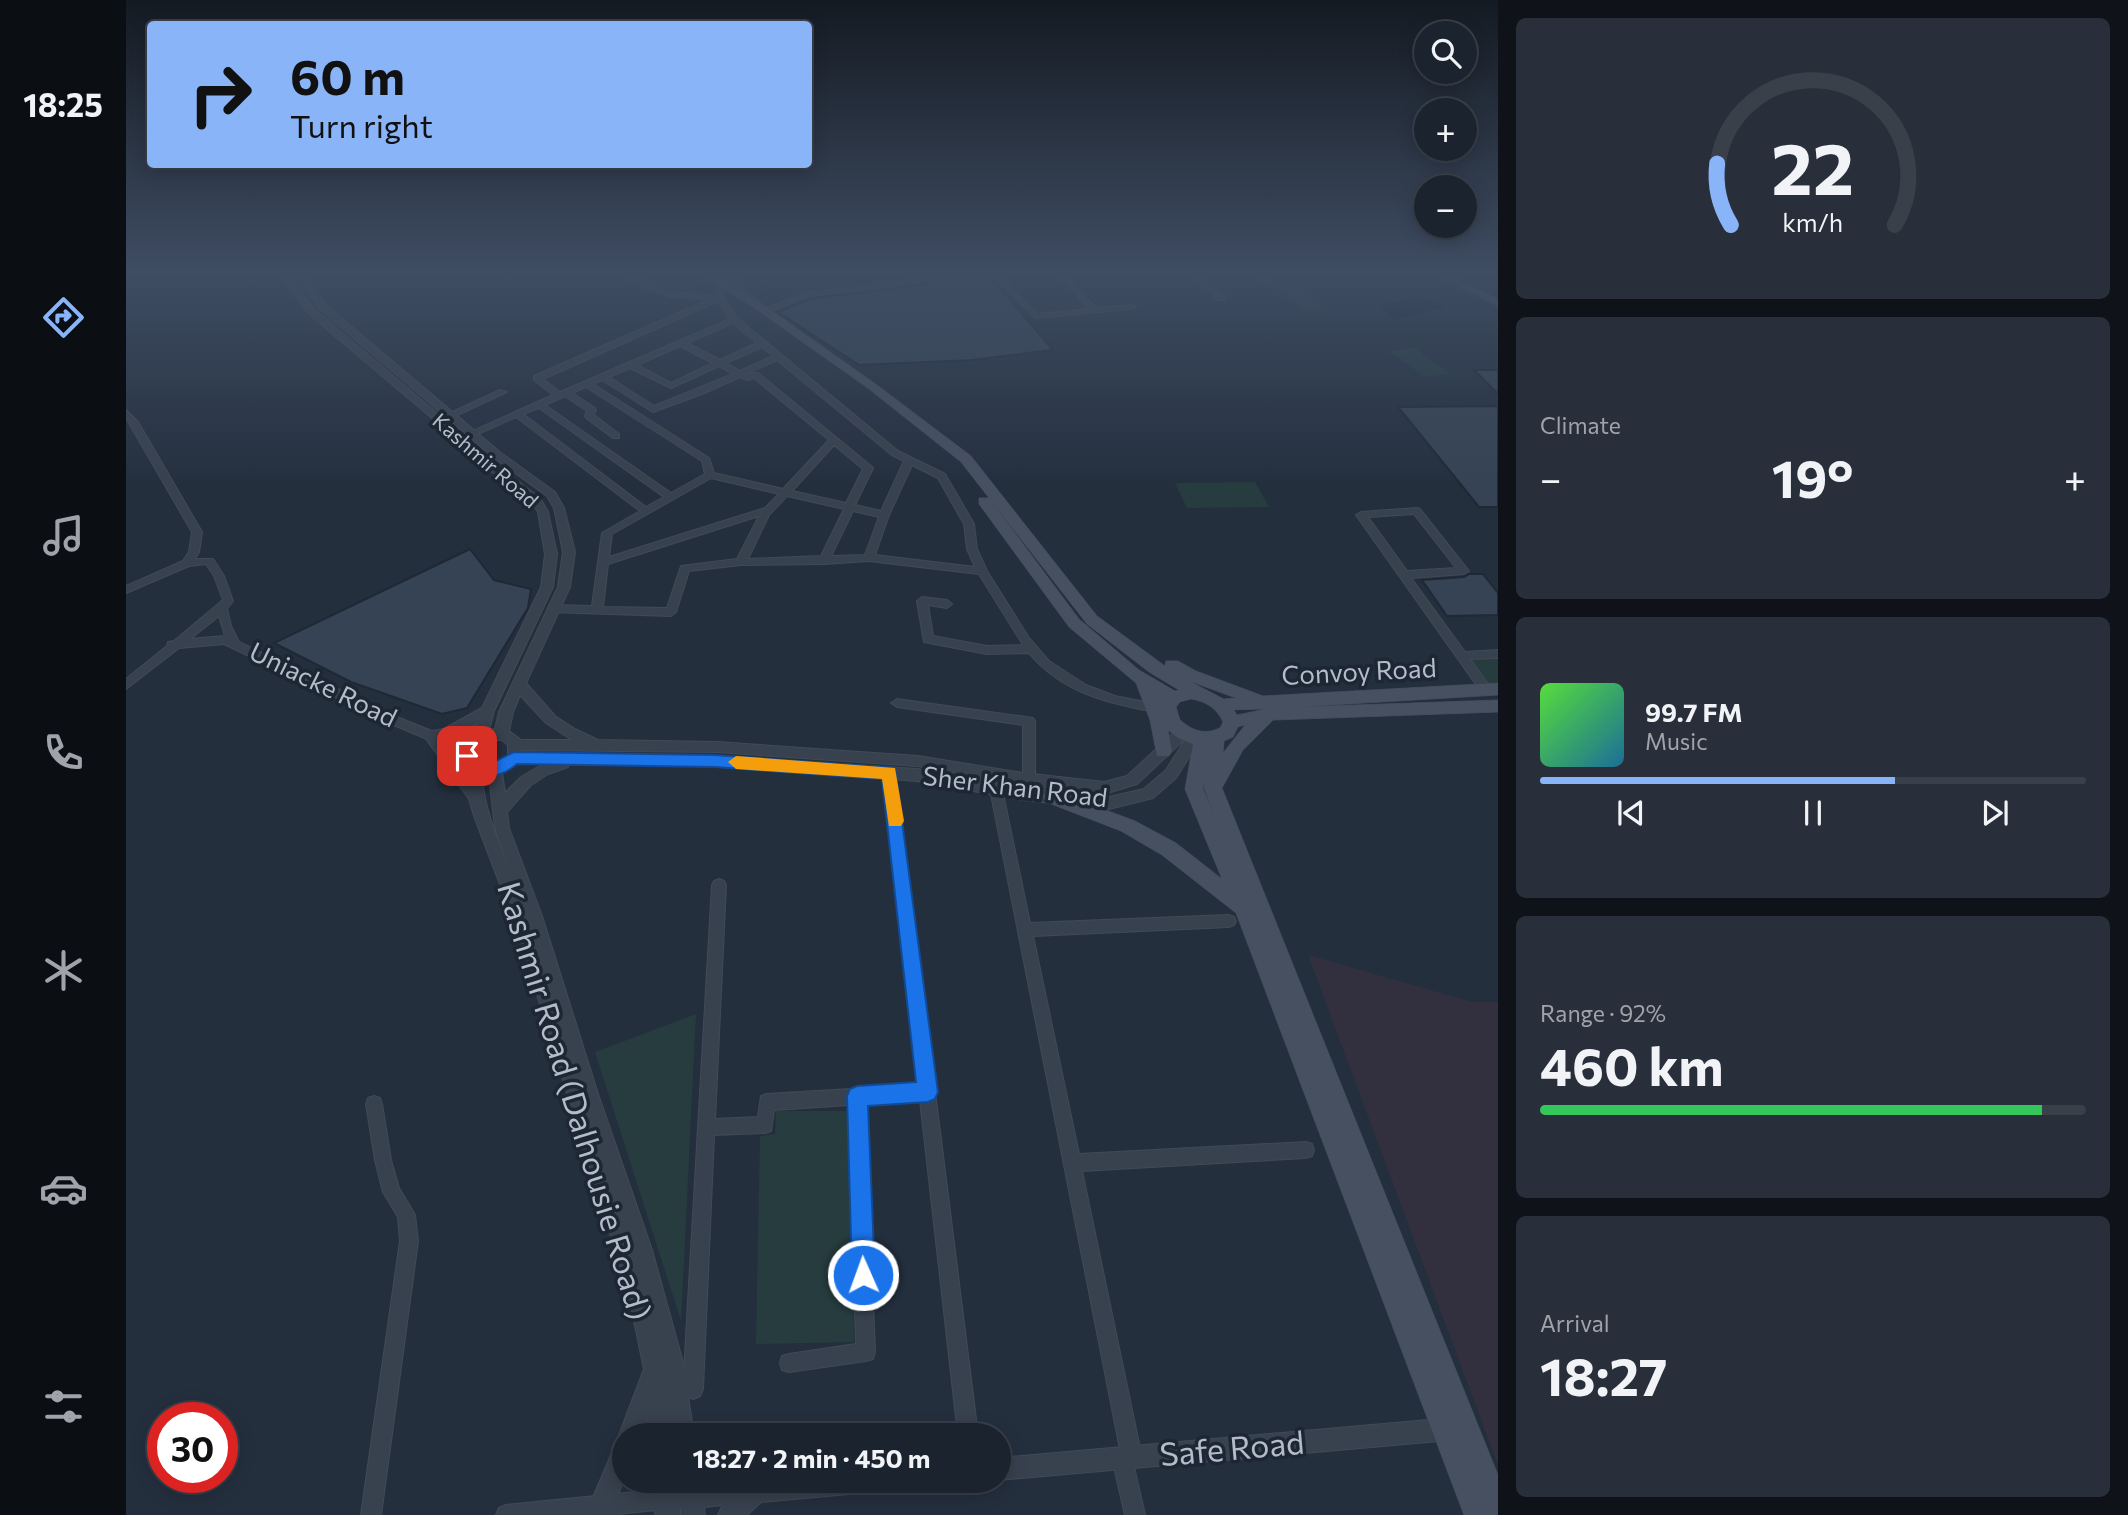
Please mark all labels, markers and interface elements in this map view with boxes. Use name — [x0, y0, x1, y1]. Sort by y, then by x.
map controls — [1414, 21, 1477, 238]
button: search — [1414, 21, 1477, 84]
text: 60 m — [290, 45, 405, 105]
icon: right — [175, 49, 266, 140]
text: 18:25 — [23, 84, 103, 124]
button: + — [1414, 98, 1477, 161]
text: Turn right — [290, 105, 433, 145]
text: 22 — [1772, 121, 1854, 210]
button: − — [1414, 175, 1477, 238]
text: km/h — [1783, 207, 1843, 237]
icon: directions — [39, 293, 88, 342]
street label: Kashmir Road — [428, 407, 544, 513]
text: Climate — [1540, 411, 1621, 439]
text: 19° — [1772, 445, 1853, 509]
text: − — [1540, 454, 1562, 501]
text: + — [2064, 454, 2086, 501]
icon: music — [39, 511, 88, 560]
street label: Uniacke Road — [245, 635, 402, 733]
street label: Convoy Road — [1281, 651, 1437, 690]
text: 99.7 FM — [1645, 696, 1743, 727]
pin — [437, 726, 497, 786]
text: Music — [1645, 727, 1708, 755]
icon: phone — [39, 728, 88, 777]
icon: arrive — [448, 737, 486, 775]
street label: Sher Khan Road — [921, 759, 1109, 812]
icon: previous — [1612, 794, 1650, 832]
icon: pause — [1794, 794, 1832, 832]
icon: next — [1976, 794, 2014, 832]
street label: Kashmir Road (Dalhousie Road) — [490, 877, 662, 1324]
icon: climate — [39, 946, 88, 995]
text: Range · 92% — [1540, 999, 1666, 1027]
text: 460 km — [1540, 1033, 1724, 1097]
icon: car — [39, 1164, 88, 1213]
position arrow — [826, 1238, 900, 1312]
text: Arrival — [1540, 1309, 1610, 1337]
text: 18:27 — [1540, 1343, 1667, 1407]
icon: filters — [39, 1382, 88, 1431]
speed limit sign: 30 — [147, 1402, 238, 1493]
street label: Safe Road — [1158, 1421, 1306, 1473]
text: 18:27 · 2 min · 450 m — [692, 1442, 931, 1473]

